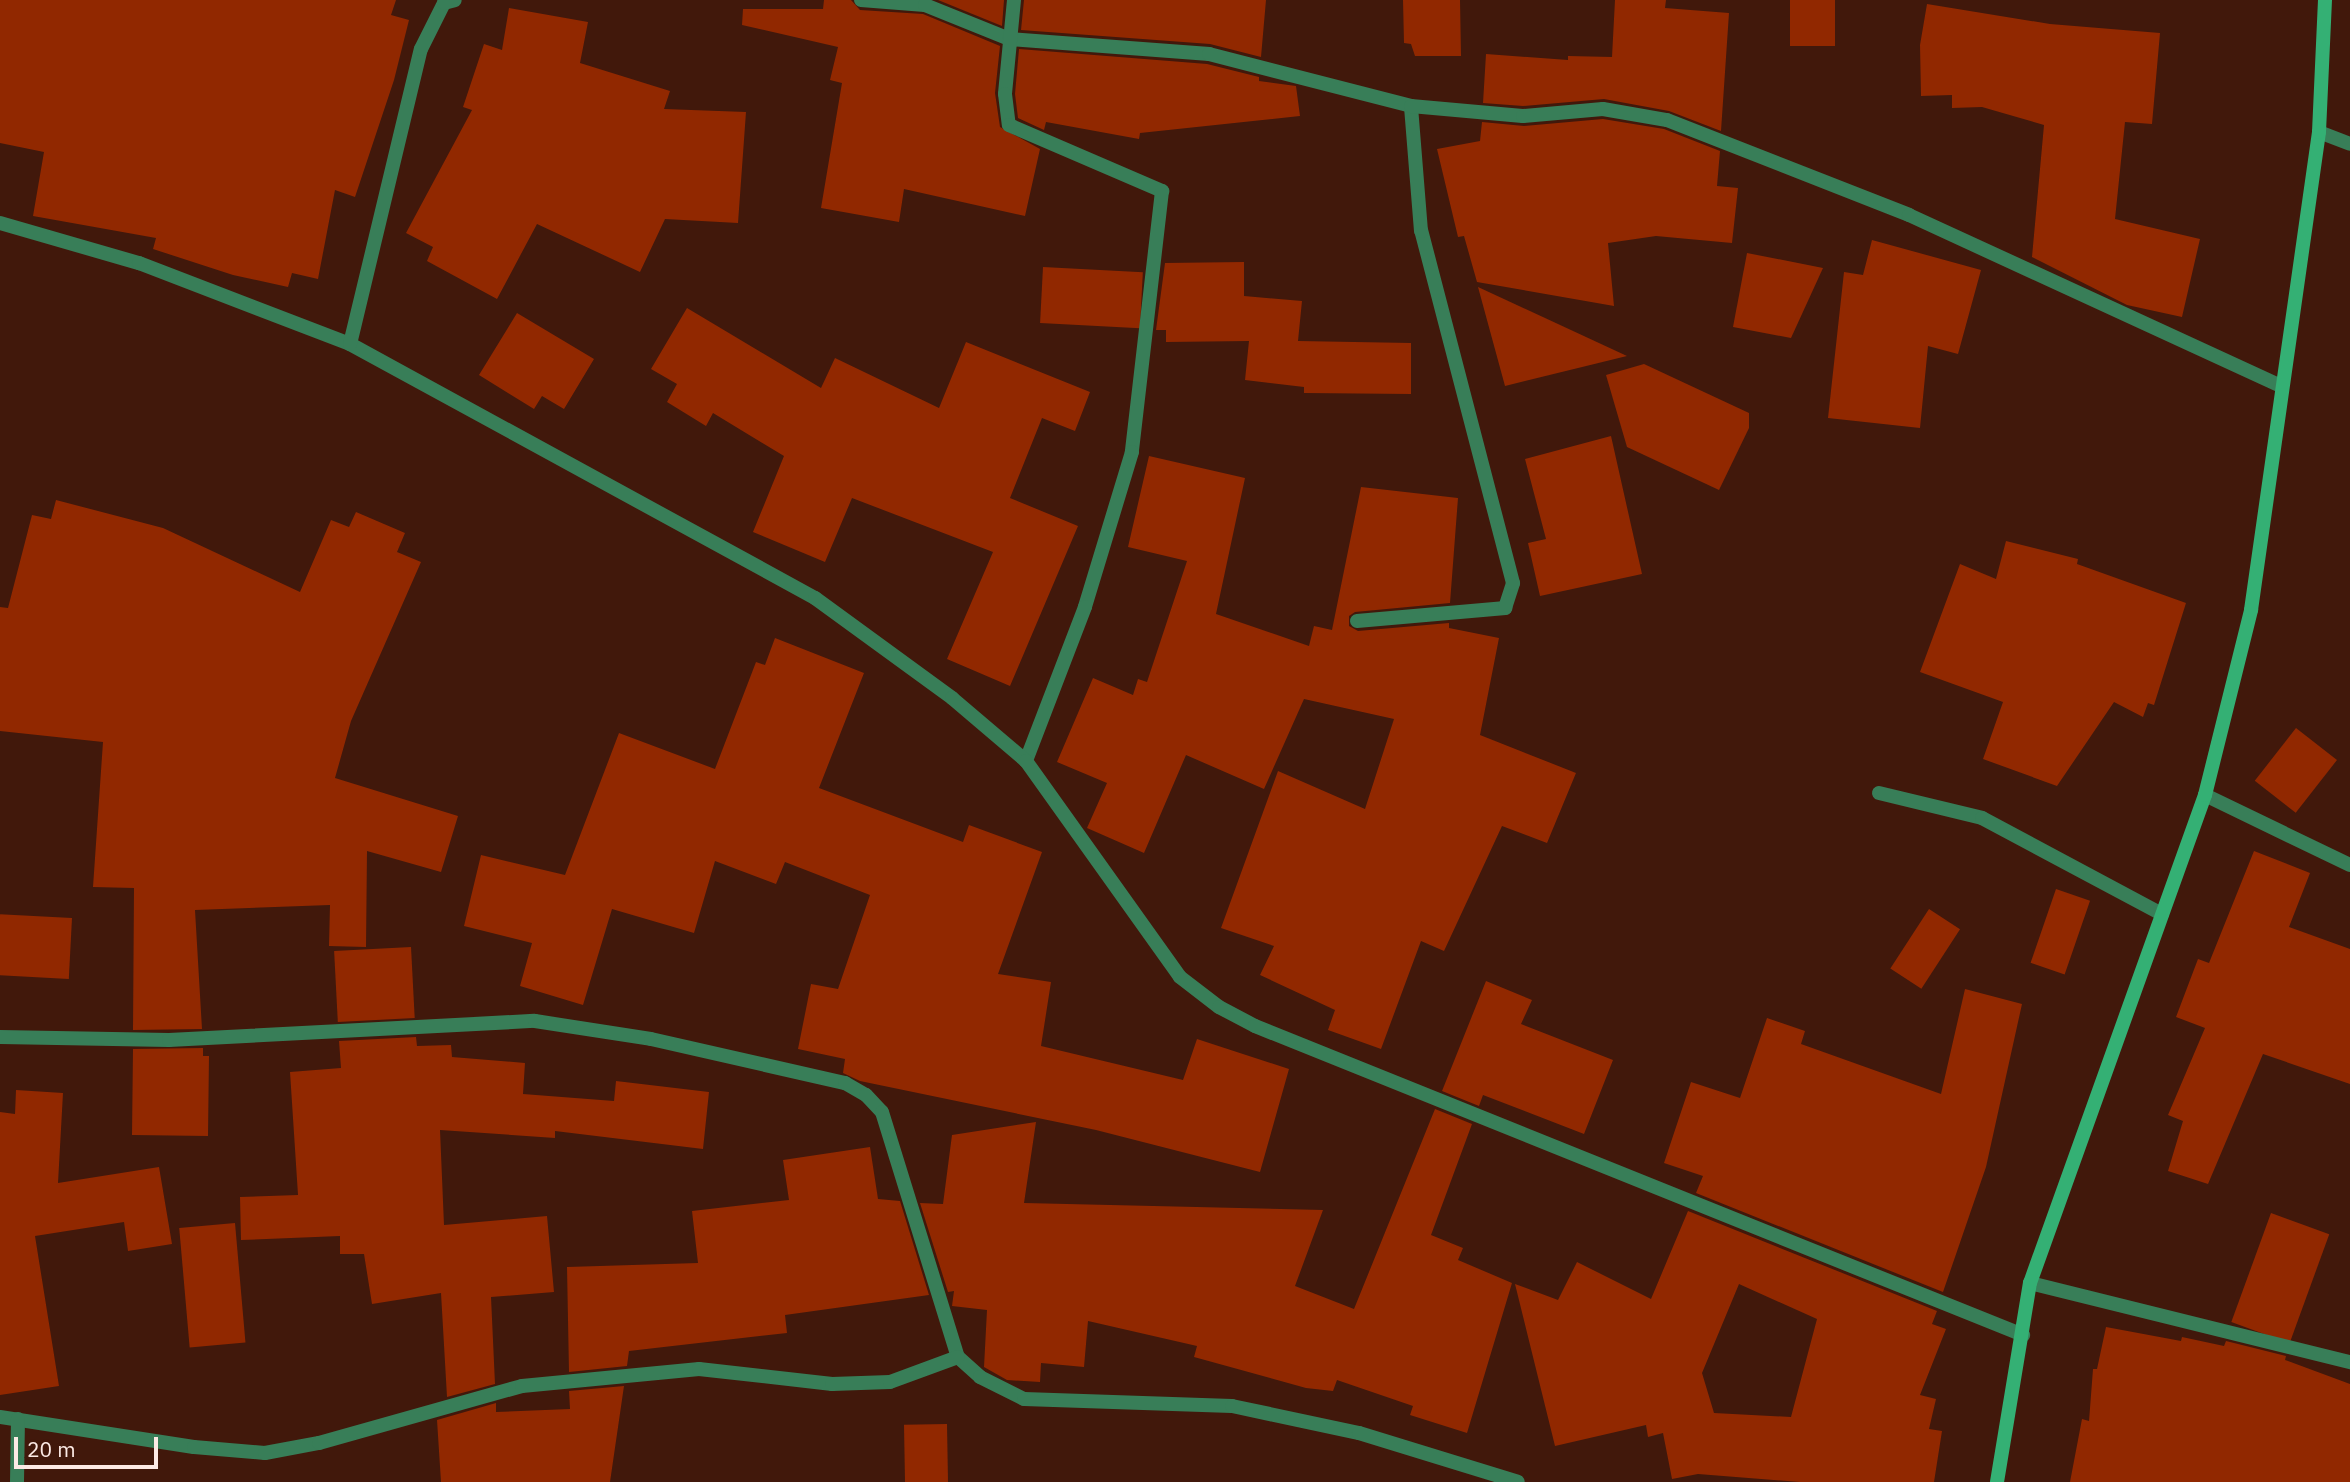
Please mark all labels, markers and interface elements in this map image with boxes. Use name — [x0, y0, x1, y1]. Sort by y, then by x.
scale bar — [18, 1422, 161, 1466]
text: 20 m — [27, 1435, 76, 1463]

